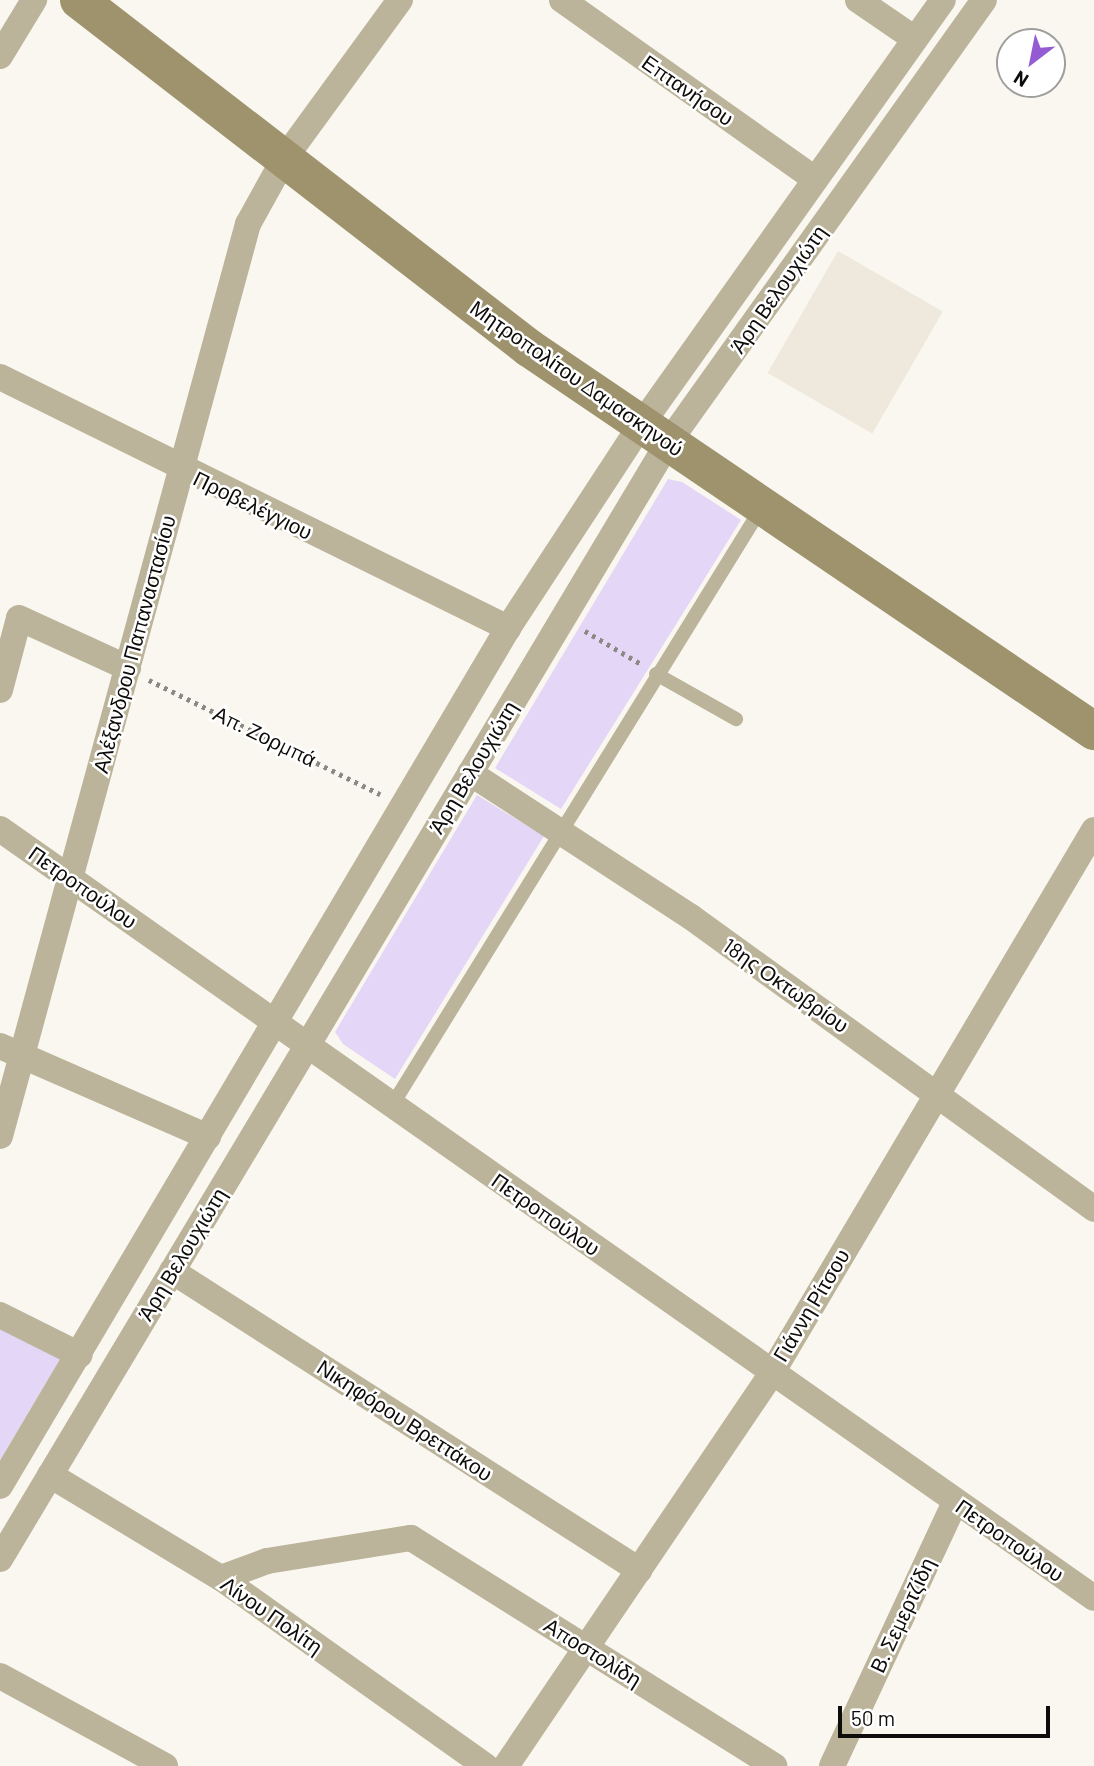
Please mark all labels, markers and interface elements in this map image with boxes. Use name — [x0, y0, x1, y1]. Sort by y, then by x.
north arrow — [996, 28, 1066, 98]
street label: Επτανήσου — [637, 49, 739, 131]
text: N — [1009, 66, 1032, 93]
street label: Άρη Βελουχιώτη — [725, 220, 831, 358]
street label: Μητροπολίτου Δαμασκηνού — [466, 295, 688, 461]
street label: Προβελέγγιου — [190, 465, 316, 545]
street label: Αλέξανδρου Παπαναστασίου — [87, 512, 181, 776]
street label: Άρη Βελουχιώτη — [423, 696, 523, 838]
street label: Απ. Ζορμπά — [209, 700, 321, 772]
street label: Πετροπούλου — [24, 840, 142, 934]
street label: 18ης Οκτωβρίου — [718, 932, 854, 1038]
street label: Πετροπούλου — [487, 1167, 605, 1261]
street label: Άρη Βελουχιώτη — [132, 1183, 232, 1325]
street label: Γιάννη Ρίτσου — [767, 1244, 855, 1366]
street label: Νικηφόρου Βρεττάκου — [313, 1354, 497, 1486]
street label: Πετροπούλου — [951, 1493, 1069, 1587]
street label: Β. Σεμερτζίδη — [864, 1553, 940, 1677]
street label: Λίνου Πολίτη — [216, 1571, 328, 1659]
street label: Αποστολίδη — [540, 1612, 646, 1692]
scale bar — [842, 1692, 1054, 1736]
text: 50 m — [851, 1705, 895, 1730]

